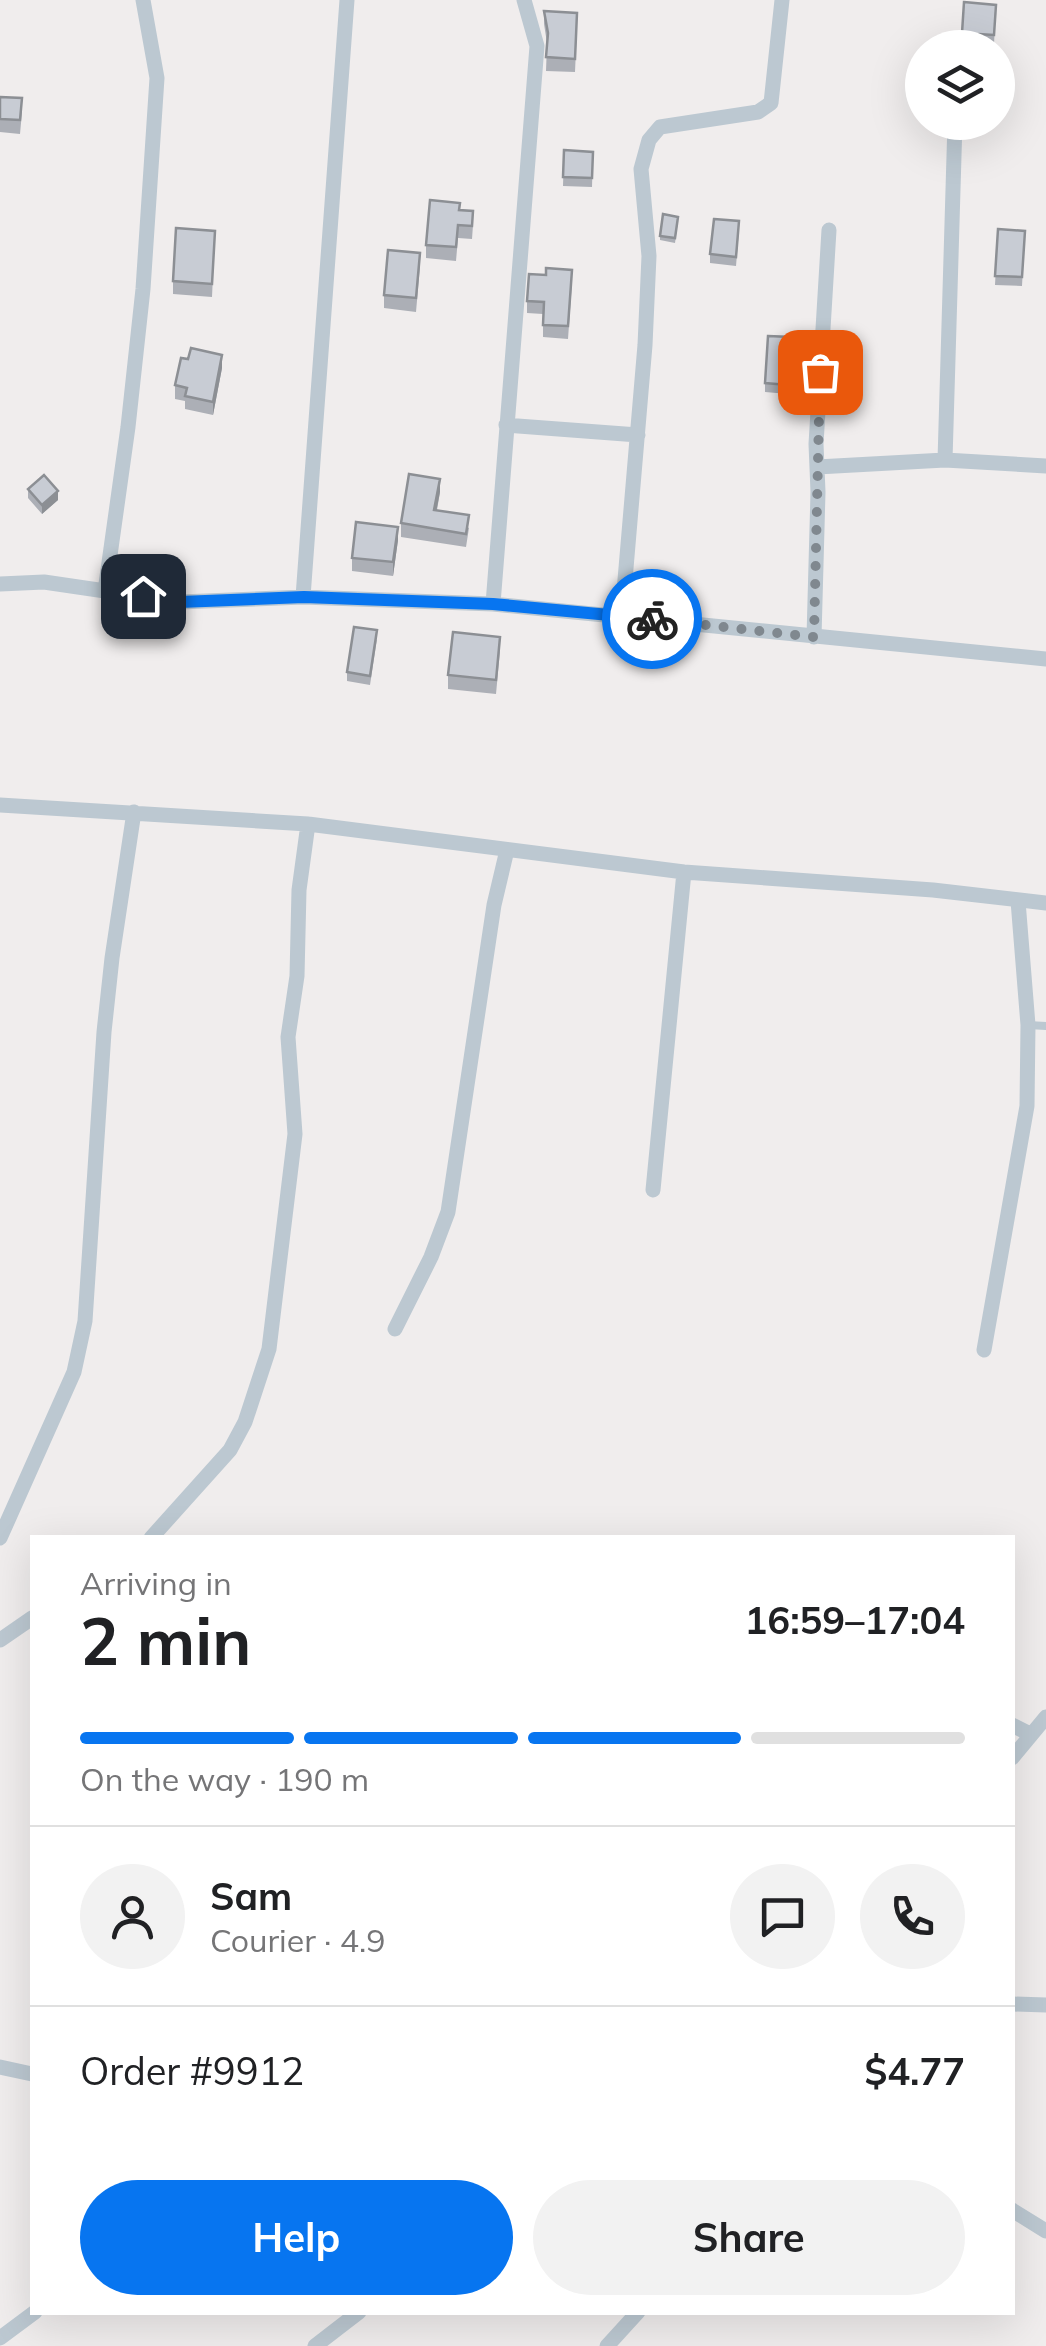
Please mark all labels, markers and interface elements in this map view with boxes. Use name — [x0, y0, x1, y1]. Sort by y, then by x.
map controls — [905, 30, 1015, 140]
button: layers — [905, 30, 1015, 140]
pin — [778, 330, 863, 415]
icon: bag — [793, 345, 848, 400]
pin — [101, 554, 186, 639]
icon: home — [116, 569, 171, 624]
courier — [602, 569, 702, 669]
icon: bike — [625, 592, 680, 647]
text: Arriving in — [80, 1563, 232, 1603]
text: 16:59–17:04 — [745, 1596, 965, 1644]
text: 2 min — [80, 1600, 251, 1681]
text: On the way · 190 m — [80, 1759, 369, 1799]
button: person — [80, 1864, 185, 1969]
button: chat — [730, 1864, 835, 1969]
button: phone — [860, 1864, 965, 1969]
text: Sam — [210, 1872, 292, 1920]
text: Courier · 4.9 — [210, 1920, 386, 1960]
text: Order #9912 — [80, 2047, 304, 2095]
text: $4.77 — [864, 2047, 965, 2095]
button: Help — [80, 2180, 513, 2295]
button: Share — [533, 2180, 965, 2295]

